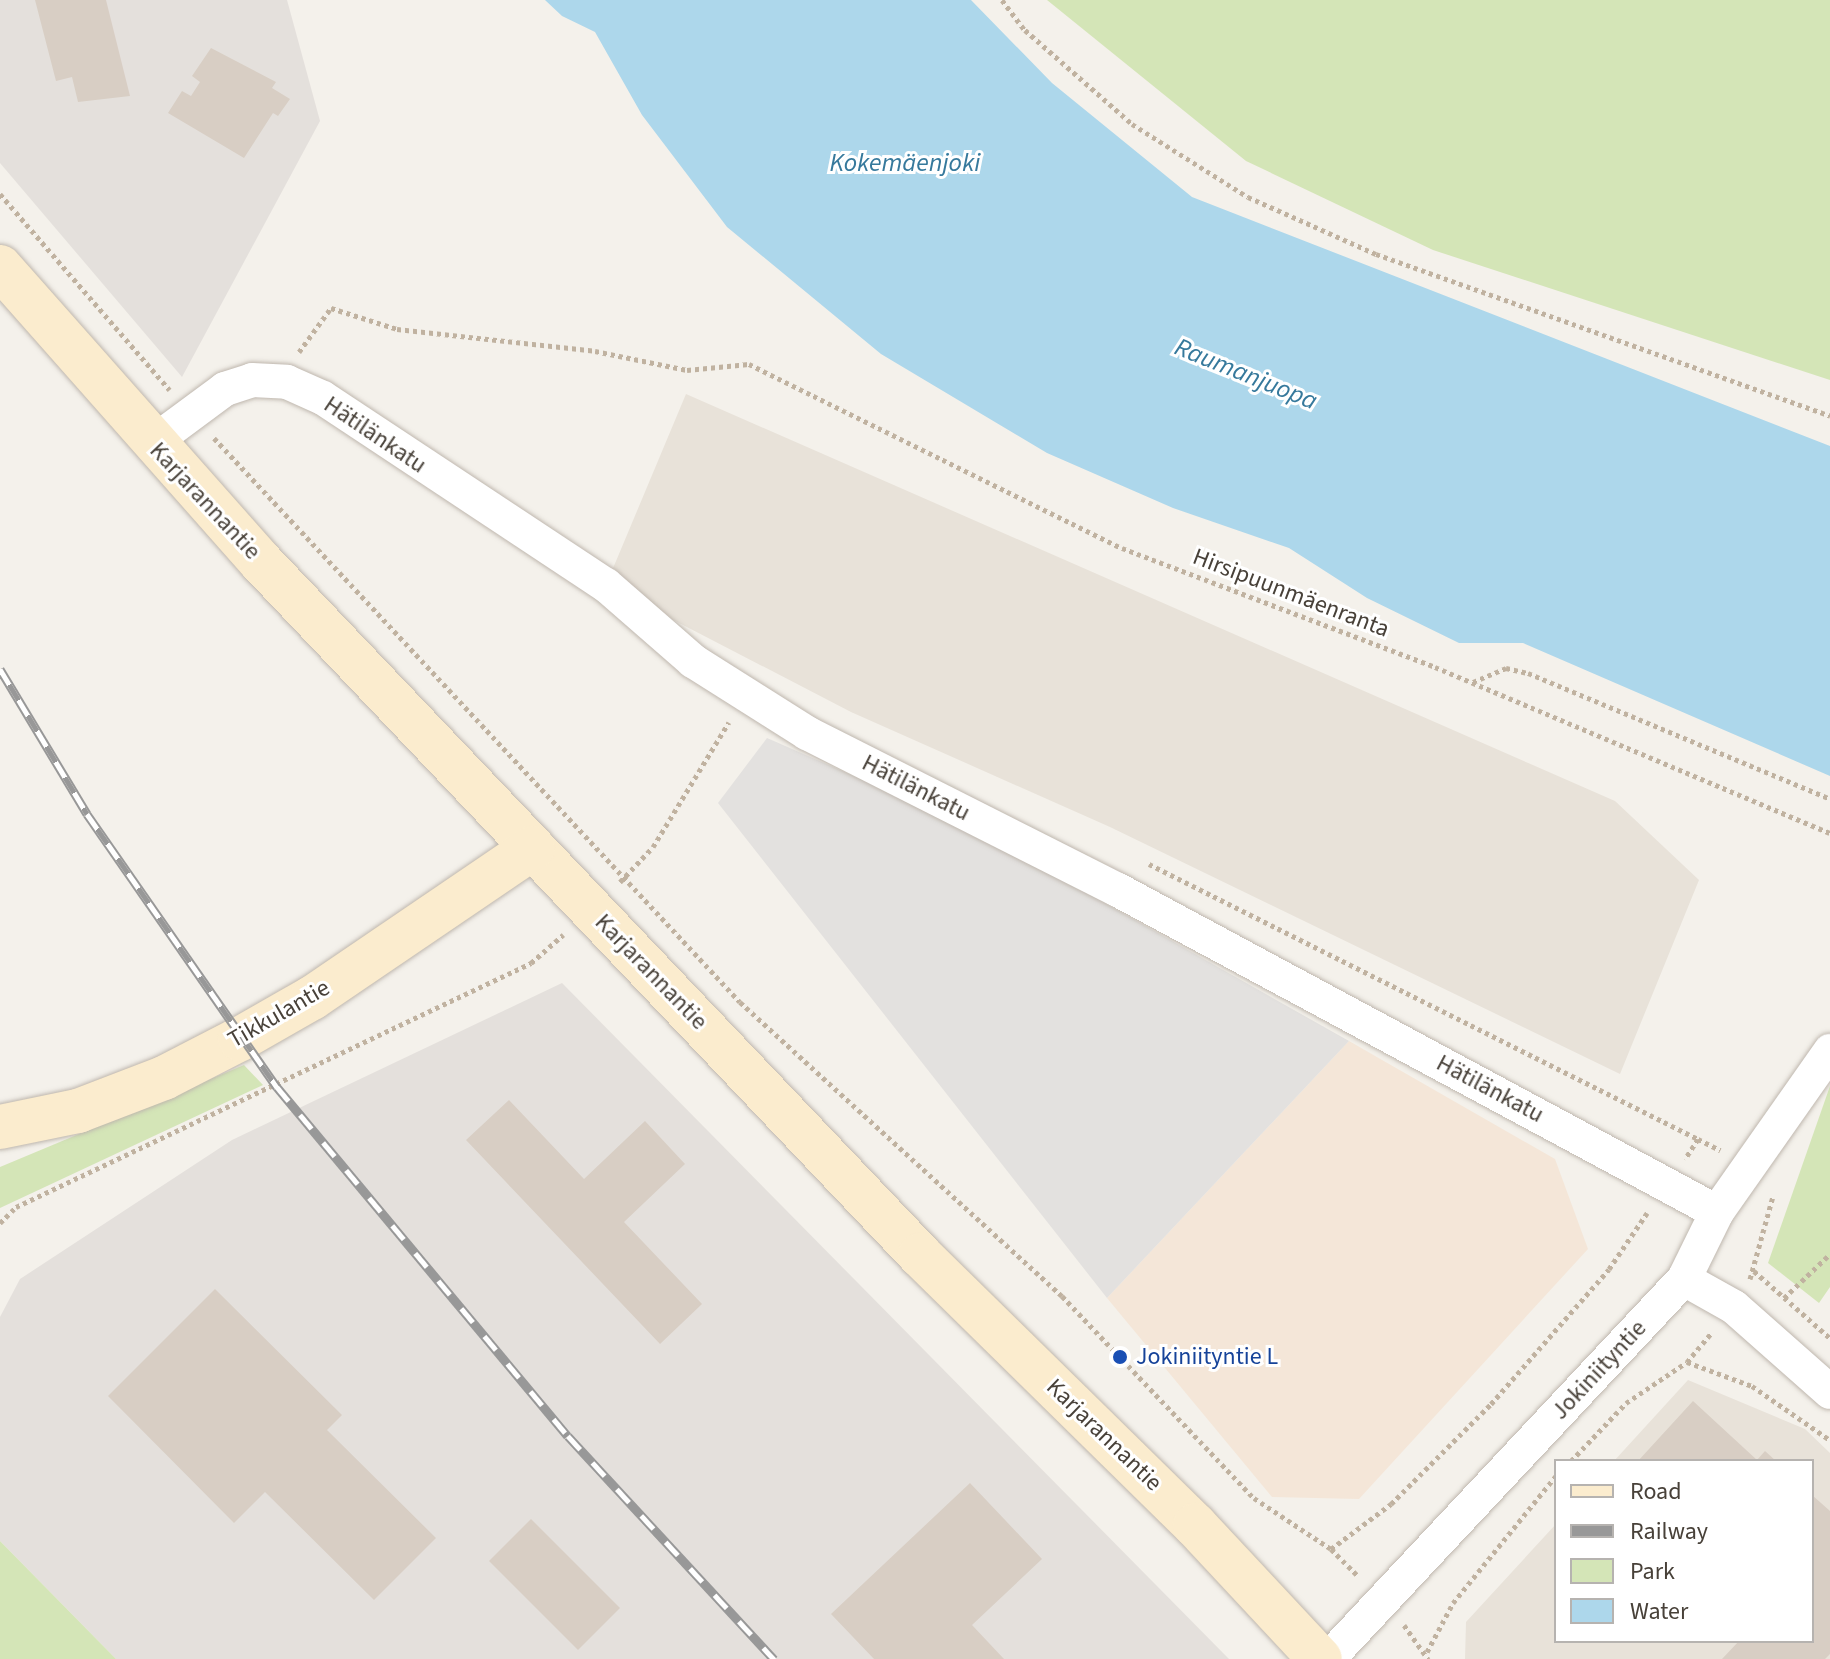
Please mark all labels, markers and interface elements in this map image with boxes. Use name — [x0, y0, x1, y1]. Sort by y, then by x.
water label: Kokemäenjoki — [830, 147, 980, 179]
water label: Raumanjuopa — [1170, 331, 1322, 417]
street label: Hätilänkatu — [318, 390, 432, 480]
street label: Karjarannantie — [143, 436, 267, 566]
street label: Hirsipuunmäenranta — [1189, 542, 1393, 644]
street label: Hätilänkatu — [857, 749, 975, 827]
street label: Karjarannantie — [589, 908, 713, 1036]
street label: Tikkulantie — [223, 973, 335, 1055]
street label: Hätilänkatu — [1431, 1049, 1549, 1129]
street label: Jokiniityntie — [1546, 1314, 1652, 1426]
place label: Jokiniityntie L — [1136, 1343, 1278, 1371]
marker: Jokiniityntie L — [1111, 1348, 1129, 1366]
street label: Karjarannantie — [1040, 1373, 1168, 1497]
legend — [1554, 1459, 1814, 1643]
text: Road — [1630, 1474, 1682, 1509]
text: Railway — [1630, 1514, 1708, 1549]
text: Park — [1630, 1554, 1675, 1589]
text: Water — [1630, 1594, 1688, 1629]

